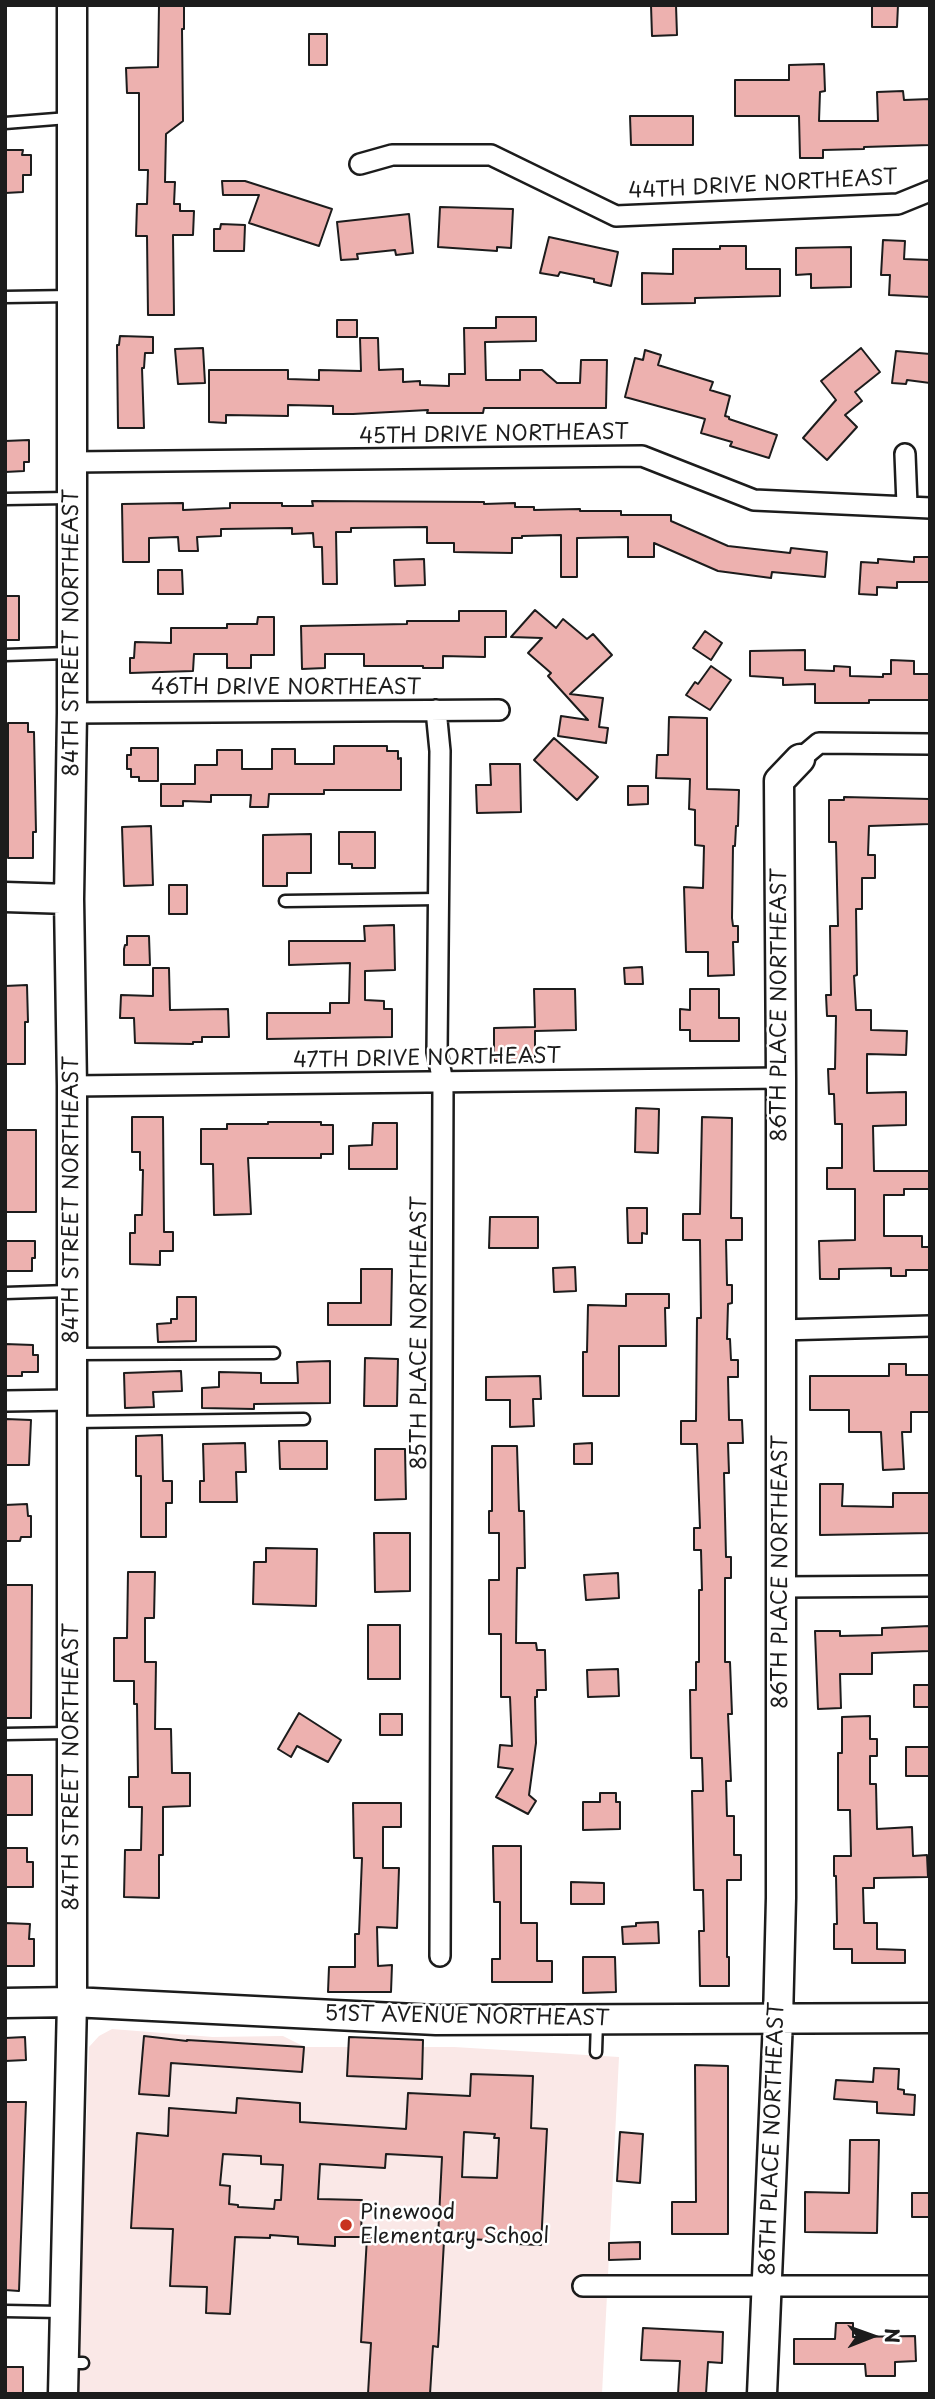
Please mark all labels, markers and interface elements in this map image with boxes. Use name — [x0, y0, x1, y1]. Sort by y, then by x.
street label: 44TH DRIVE NORTHEAST — [628, 165, 898, 205]
street label: 45TH DRIVE NORTHEAST — [359, 420, 629, 450]
street label: 84TH STREET NORTHEAST — [59, 489, 85, 777]
street label: 46TH DRIVE NORTHEAST — [151, 675, 421, 701]
street label: 86TH PLACE NORTHEAST — [767, 868, 793, 1142]
street label: 47TH DRIVE NORTHEAST — [293, 1044, 561, 1074]
street label: 84TH STREET NORTHEAST — [59, 1056, 85, 1344]
street label: 85TH PLACE NORTHEAST — [407, 1196, 433, 1470]
street label: 86TH PLACE NORTHEAST — [768, 1435, 794, 1709]
street label: 84TH STREET NORTHEAST — [59, 1623, 85, 1911]
street label: 51ST AVENUE NORTHEAST — [324, 2002, 610, 2032]
street label: 86TH PLACE NORTHEAST — [756, 2002, 790, 2276]
place label: Pinewood Elementary School — [360, 2200, 549, 2250]
marker: Pinewood Elementary School — [338, 2217, 354, 2233]
north arrow — [837, 2301, 907, 2371]
text: N — [879, 2328, 907, 2343]

